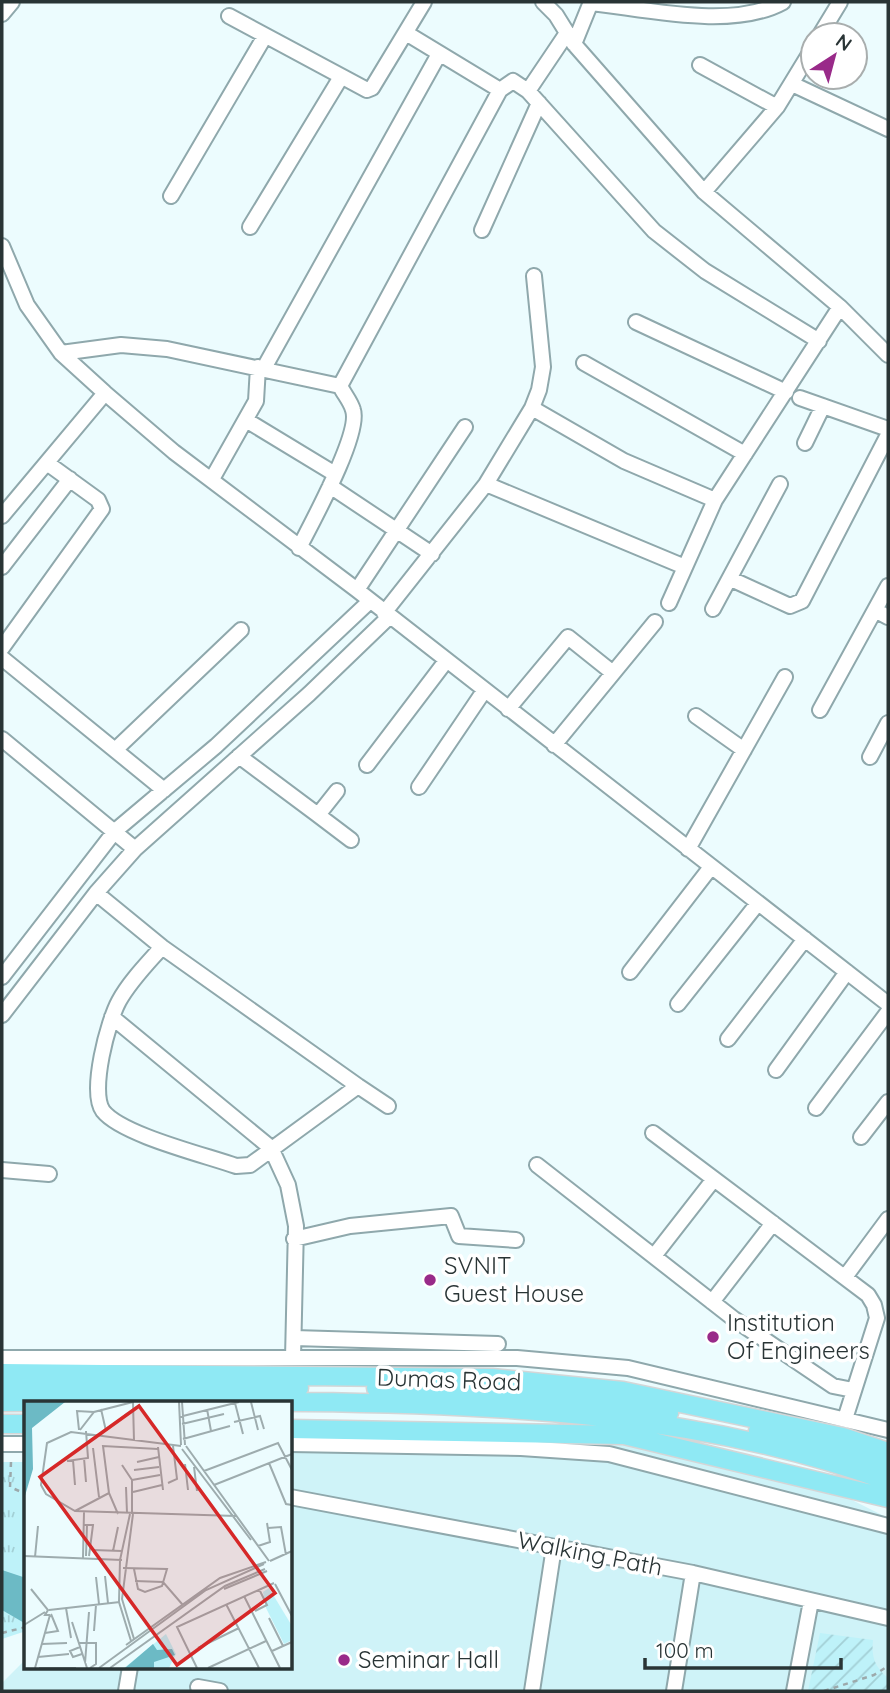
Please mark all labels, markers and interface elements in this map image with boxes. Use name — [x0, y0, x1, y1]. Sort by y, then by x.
north arrow — [799, 21, 869, 91]
text: N — [831, 28, 857, 56]
place label: SVNIT Guest House — [444, 1250, 584, 1308]
marker: SVNIT Guest House — [422, 1272, 438, 1288]
place label: Institution Of Engineers — [727, 1307, 870, 1365]
marker: Institution Of Engineers — [705, 1329, 721, 1345]
street label: Dumas Road — [376, 1361, 522, 1397]
inset map — [24, 1401, 292, 1668]
street label: Walking Path — [515, 1524, 665, 1582]
scale bar — [645, 1626, 841, 1670]
text: 100 m — [656, 1637, 714, 1663]
place label: Seminar Hall — [358, 1644, 499, 1674]
marker: Seminar Hall — [336, 1652, 352, 1668]

